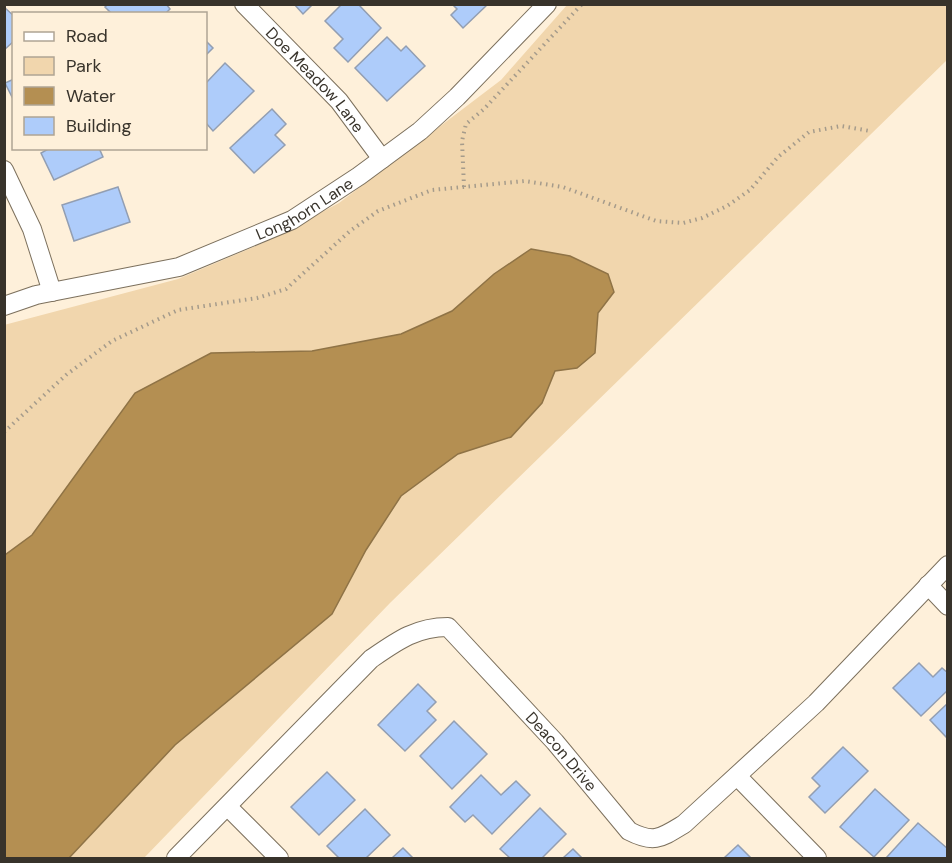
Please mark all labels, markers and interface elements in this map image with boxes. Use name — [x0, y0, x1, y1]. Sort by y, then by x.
legend — [12, 12, 207, 150]
street label: Doe Meadow Lane — [261, 23, 369, 137]
text: Road — [66, 24, 108, 48]
text: Park — [66, 54, 102, 78]
text: Water — [66, 84, 116, 108]
text: Building — [66, 114, 131, 138]
street label: Longhorn Lane — [253, 173, 357, 245]
street label: Deacon Drive — [521, 707, 602, 796]

